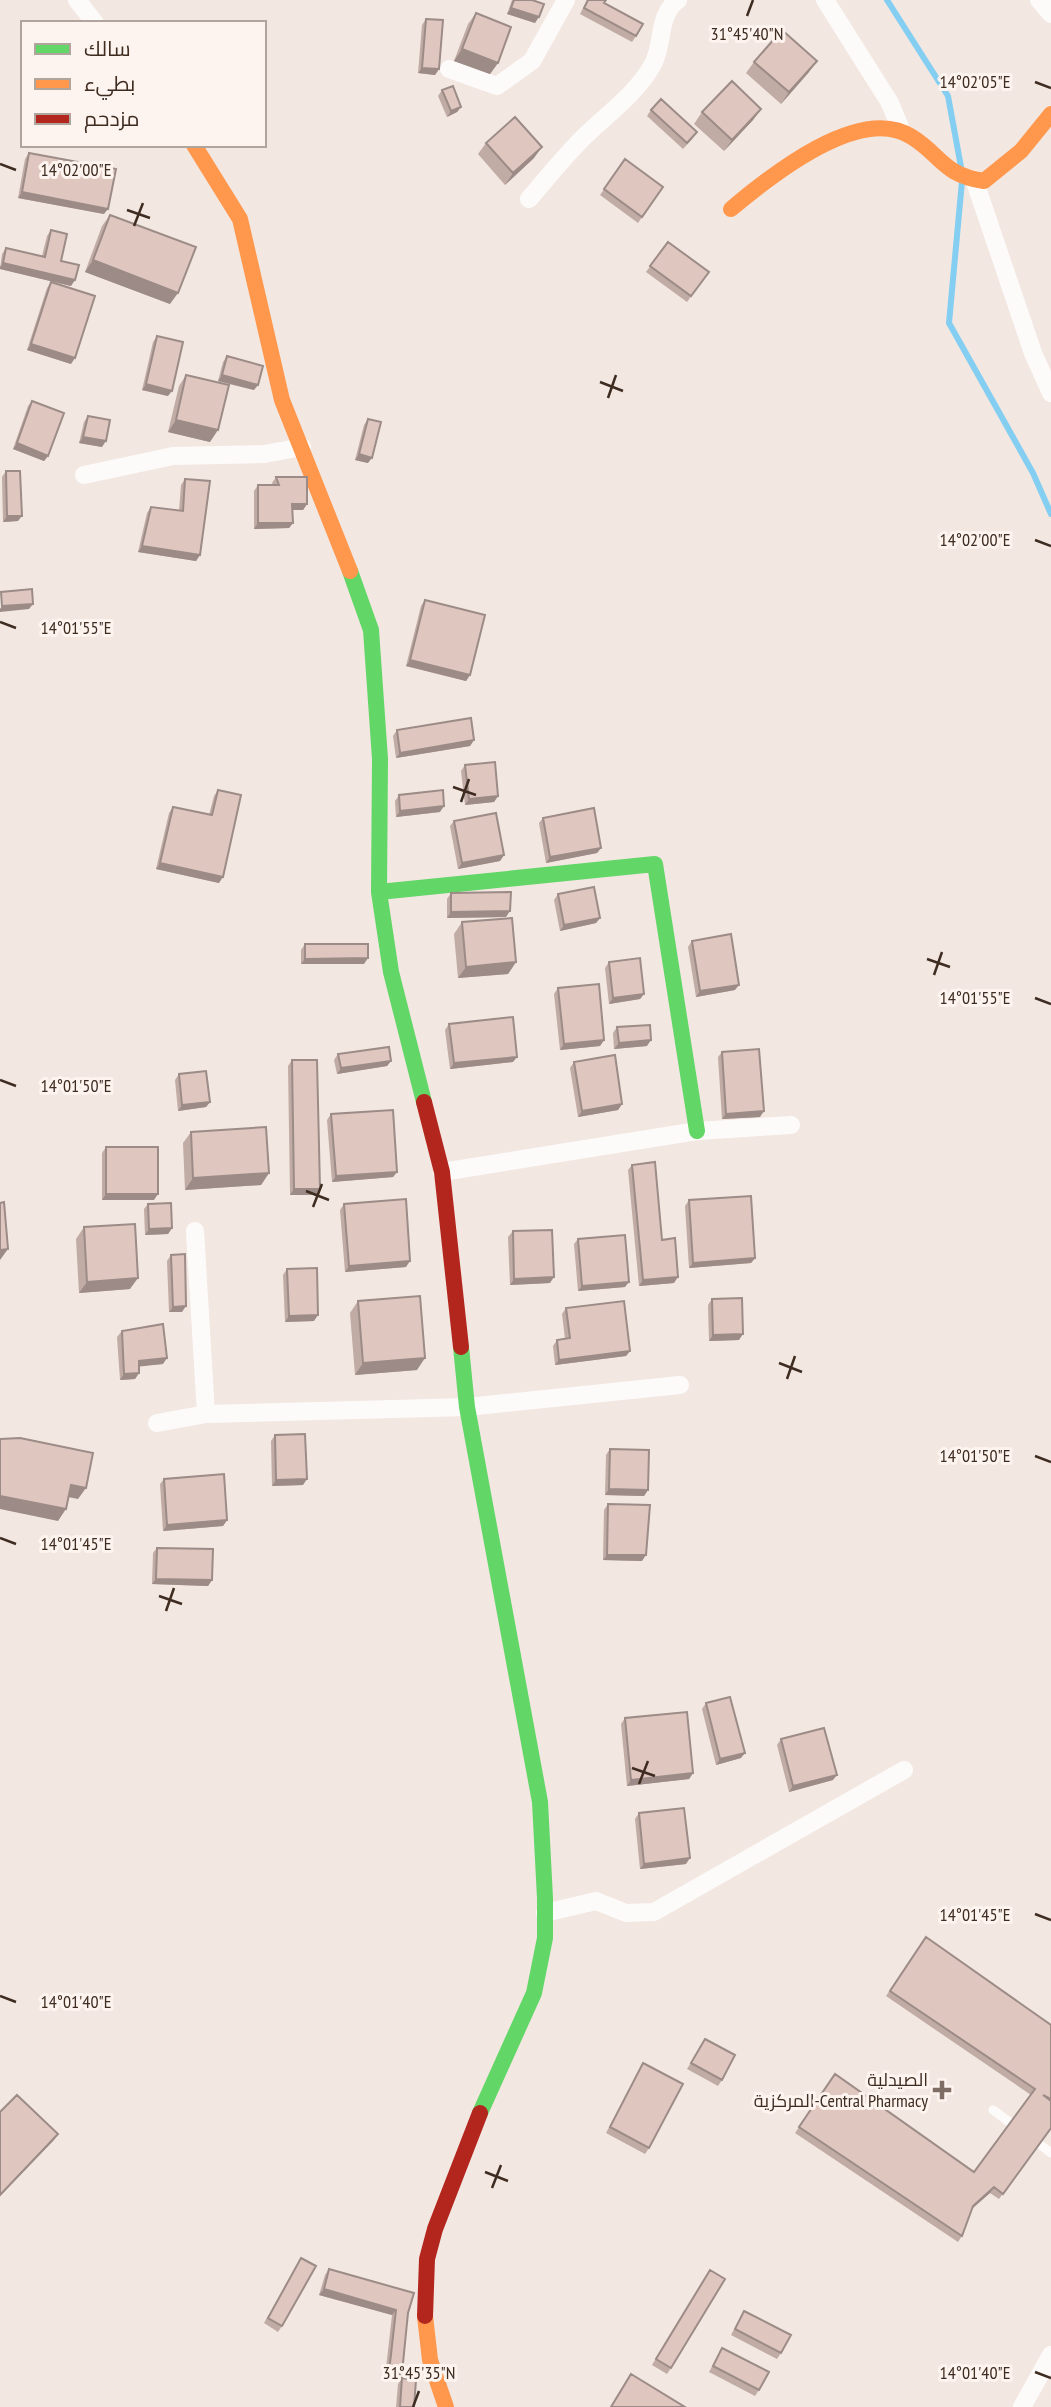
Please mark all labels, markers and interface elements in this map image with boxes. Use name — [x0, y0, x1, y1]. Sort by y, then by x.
legend — [21, 21, 266, 147]
text: 31°45'40"N — [711, 22, 783, 45]
text: سالك — [84, 35, 131, 62]
text: بطيء — [84, 70, 135, 100]
text: 14°02'05"E — [940, 70, 1010, 93]
text: مزدحم — [84, 105, 139, 133]
text: 14°02'00"E — [41, 158, 111, 181]
text: 14°02'00"E — [940, 528, 1010, 551]
text: 14°01'55"E — [41, 616, 111, 639]
text: 14°01'55"E — [940, 986, 1010, 1009]
text: 14°01'50"E — [41, 1074, 111, 1097]
text: 14°01'50"E — [940, 1444, 1010, 1467]
text: 14°01'45"E — [41, 1532, 111, 1555]
text: 14°01'45"E — [940, 1903, 1010, 1926]
text: 14°01'40"E — [41, 1990, 111, 2013]
place label: الصيدلية المركزية-Central Pharmacy — [754, 2068, 928, 2112]
marker: الصيدلية المركزية-Central Pharmacy — [934, 2082, 950, 2098]
text: 31°45'35"N — [383, 2361, 455, 2384]
text: 14°01'40"E — [940, 2361, 1010, 2384]

